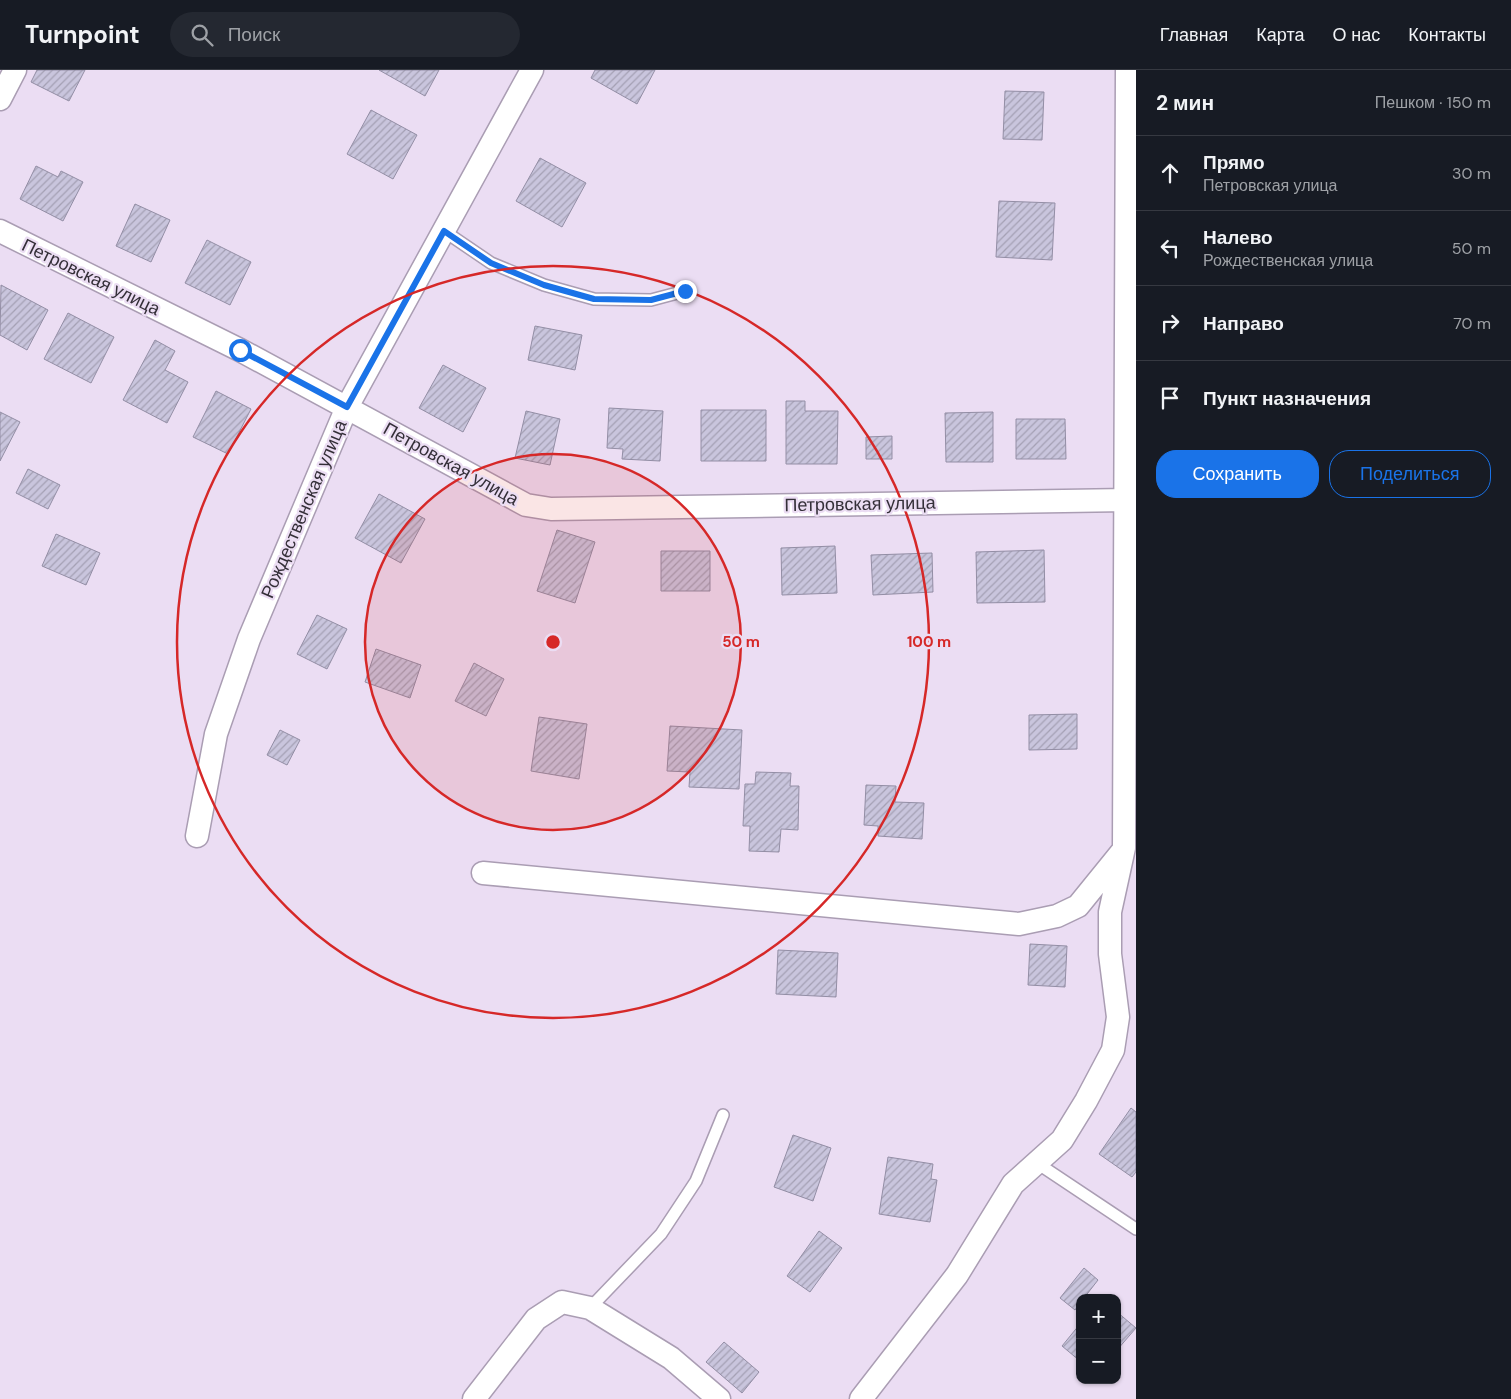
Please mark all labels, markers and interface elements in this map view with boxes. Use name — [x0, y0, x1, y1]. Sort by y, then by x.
search box — [170, 12, 520, 57]
text: Turnpoint — [25, 19, 140, 50]
icon: search — [188, 21, 216, 49]
text: Поиск — [228, 22, 280, 47]
text: Главная — [1160, 23, 1228, 47]
text: Карта — [1256, 23, 1305, 47]
text: О нас — [1333, 23, 1380, 47]
text: Контакты — [1408, 23, 1486, 47]
text: 2 мин — [1156, 89, 1214, 117]
text: Пешком · 150 m — [1375, 92, 1491, 113]
text: Прямо — [1203, 150, 1265, 175]
icon: ahead — [1156, 159, 1184, 187]
text: 30 m — [1452, 163, 1491, 184]
text: Петровская улица — [1203, 175, 1337, 196]
text: Налево — [1203, 225, 1273, 250]
street label: Петровская улица — [18, 233, 165, 321]
icon: left — [1156, 234, 1184, 262]
text: 50 m — [1452, 238, 1491, 259]
text: Рождественская улица — [1203, 250, 1373, 271]
route end — [674, 280, 697, 303]
icon: right — [1156, 309, 1184, 337]
text: Направо — [1203, 311, 1284, 336]
text: 70 m — [1453, 313, 1491, 334]
route start — [229, 339, 252, 362]
icon: arrive — [1156, 384, 1184, 412]
text: Пункт назначения — [1203, 386, 1371, 411]
street label: Рождественская улица — [256, 415, 353, 602]
street label: Петровская улица — [379, 417, 524, 512]
button: Сохранить — [1156, 450, 1319, 498]
button: Поделиться — [1329, 450, 1491, 498]
street label: Петровская улица — [784, 491, 937, 517]
text: 50 m — [722, 632, 760, 652]
text: 100 m — [907, 632, 951, 652]
centre of rings — [544, 633, 562, 651]
map controls — [1076, 1294, 1121, 1384]
button: + — [1076, 1294, 1121, 1339]
button: − — [1076, 1339, 1121, 1384]

